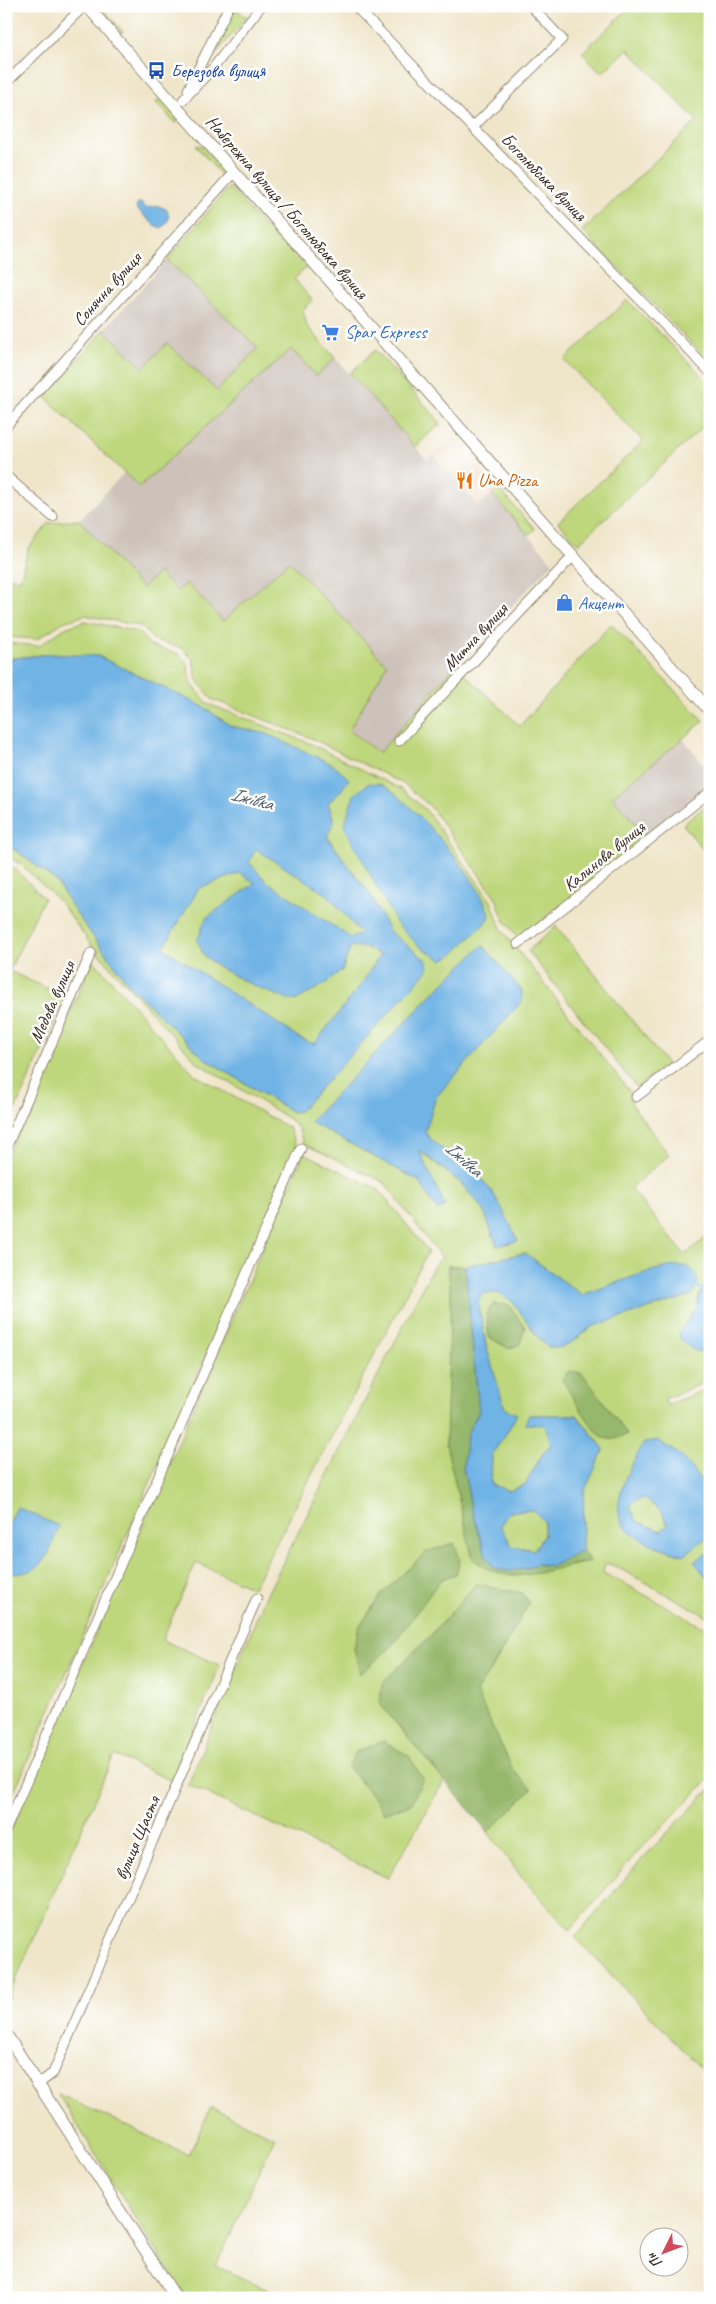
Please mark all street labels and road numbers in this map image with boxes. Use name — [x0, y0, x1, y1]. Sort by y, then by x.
street label: Набережна вулиця / Боголюбська вулиця — [201, 111, 374, 304]
street label: Боголюбська вулиця — [496, 128, 593, 227]
street label: Сонячна вулиця — [68, 246, 147, 330]
street label: Митна вулиця — [438, 598, 513, 675]
street label: Калинова вулиця — [558, 815, 651, 896]
street label: Медова вулиця — [24, 956, 80, 1046]
street label: вулиця Щастя — [110, 1792, 165, 1883]

